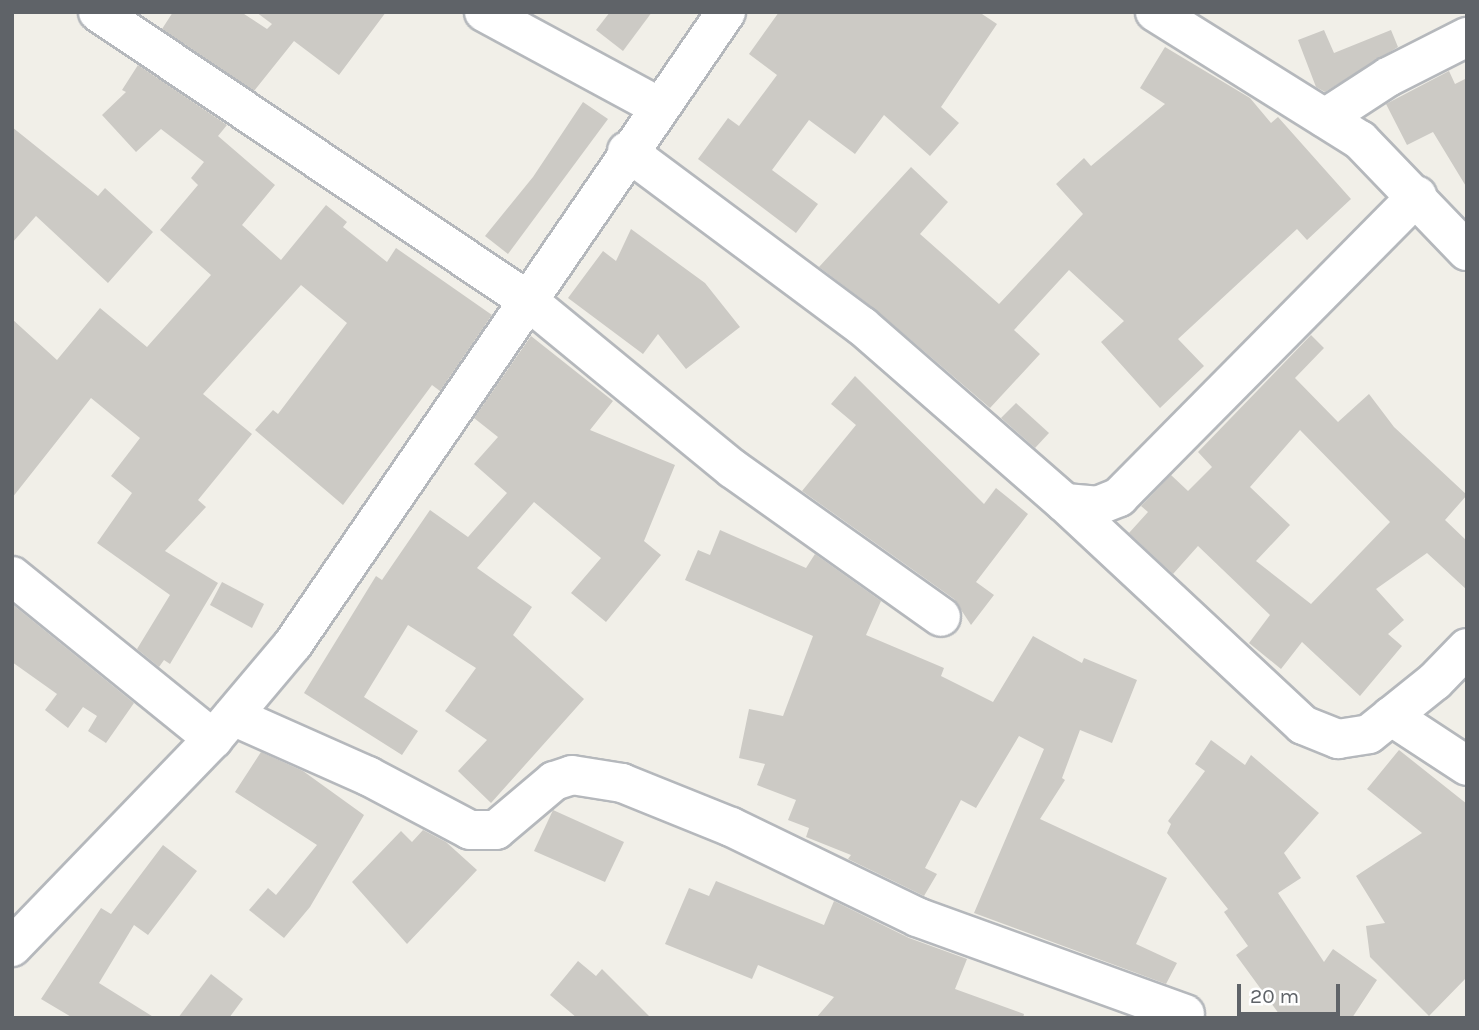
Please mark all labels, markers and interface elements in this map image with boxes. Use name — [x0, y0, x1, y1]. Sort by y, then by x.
scale bar — [1241, 970, 1344, 1014]
text: 20 m — [1250, 984, 1299, 1008]

